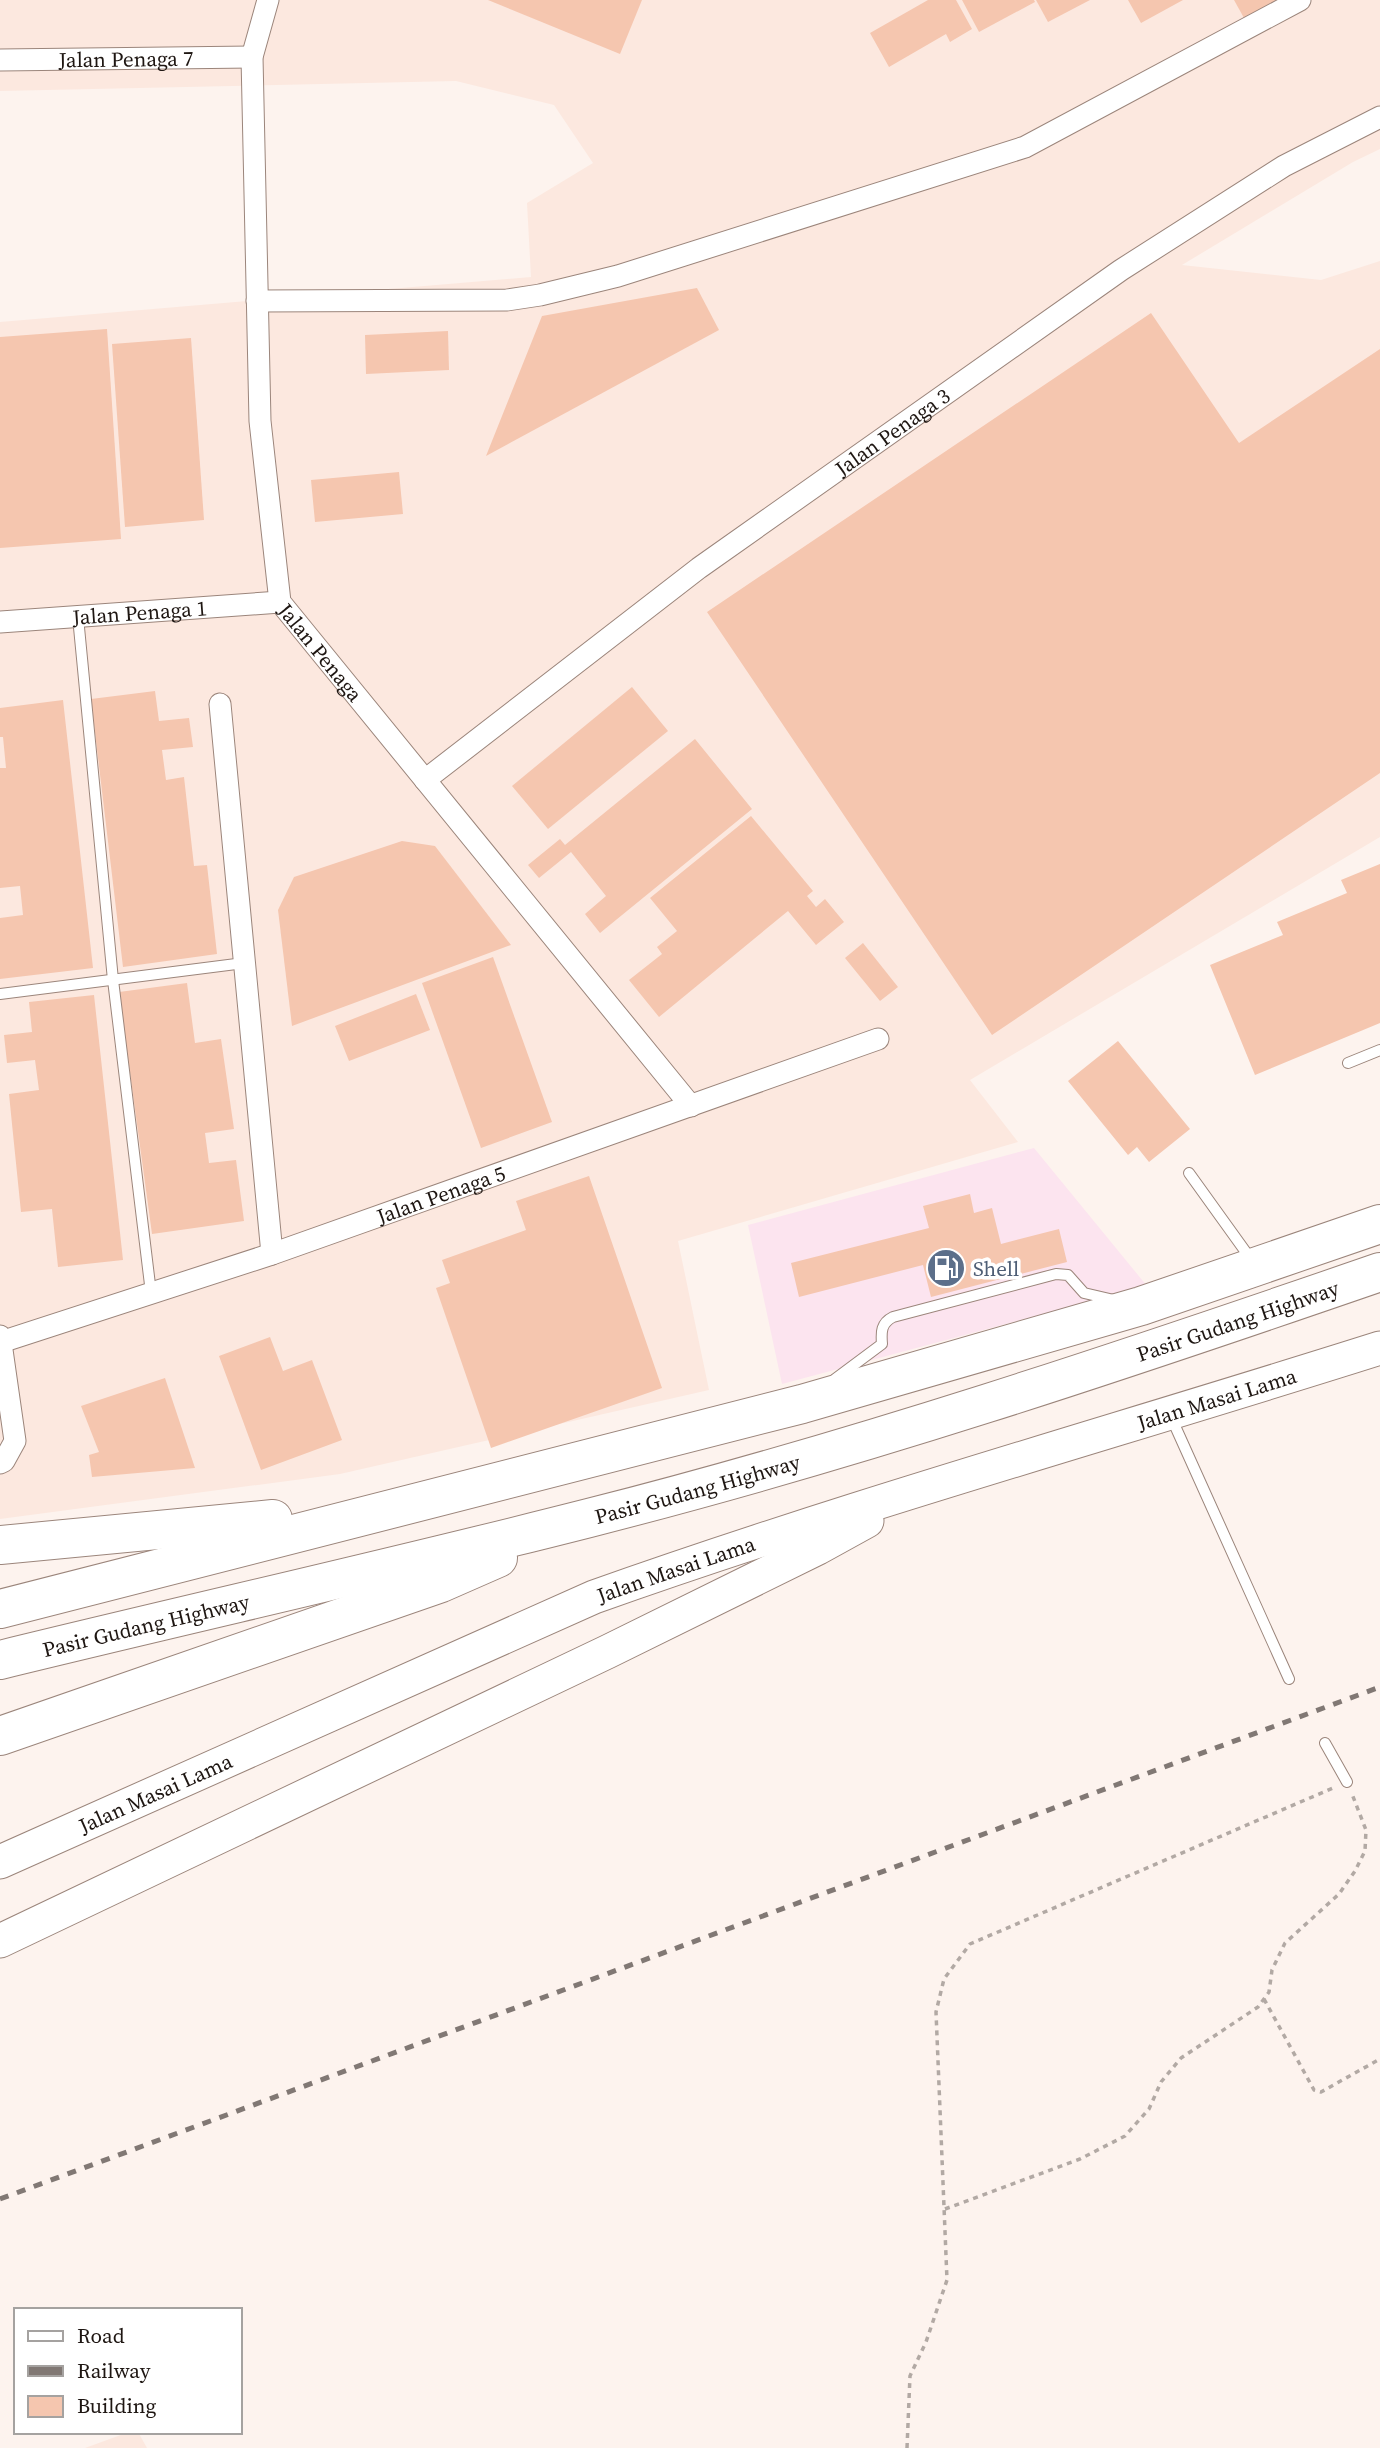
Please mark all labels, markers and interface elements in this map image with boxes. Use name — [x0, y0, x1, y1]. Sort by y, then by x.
street label: Jalan Penaga 7 — [57, 43, 194, 74]
street label: Jalan Penaga 3 — [828, 381, 956, 483]
street label: Jalan Penaga 1 — [70, 593, 208, 631]
street label: Jalan Penaga — [271, 596, 370, 708]
street label: Jalan Penaga 5 — [371, 1158, 509, 1231]
fuel station icon: Shell — [925, 1247, 967, 1289]
place label: Shell — [973, 1254, 1019, 1283]
street label: Pasir Gudang Highway — [1133, 1273, 1343, 1368]
street label: Jalan Masai Lama — [1132, 1360, 1300, 1437]
street label: Pasir Gudang Highway — [591, 1447, 804, 1531]
street label: Jalan Masai Lama — [592, 1529, 759, 1610]
street label: Pasir Gudang Highway — [39, 1586, 253, 1664]
street label: Jalan Masai Lama — [73, 1746, 237, 1840]
legend — [14, 2308, 242, 2434]
text: Road — [77, 2321, 125, 2350]
text: Railway — [77, 2356, 151, 2385]
text: Building — [77, 2391, 156, 2420]

